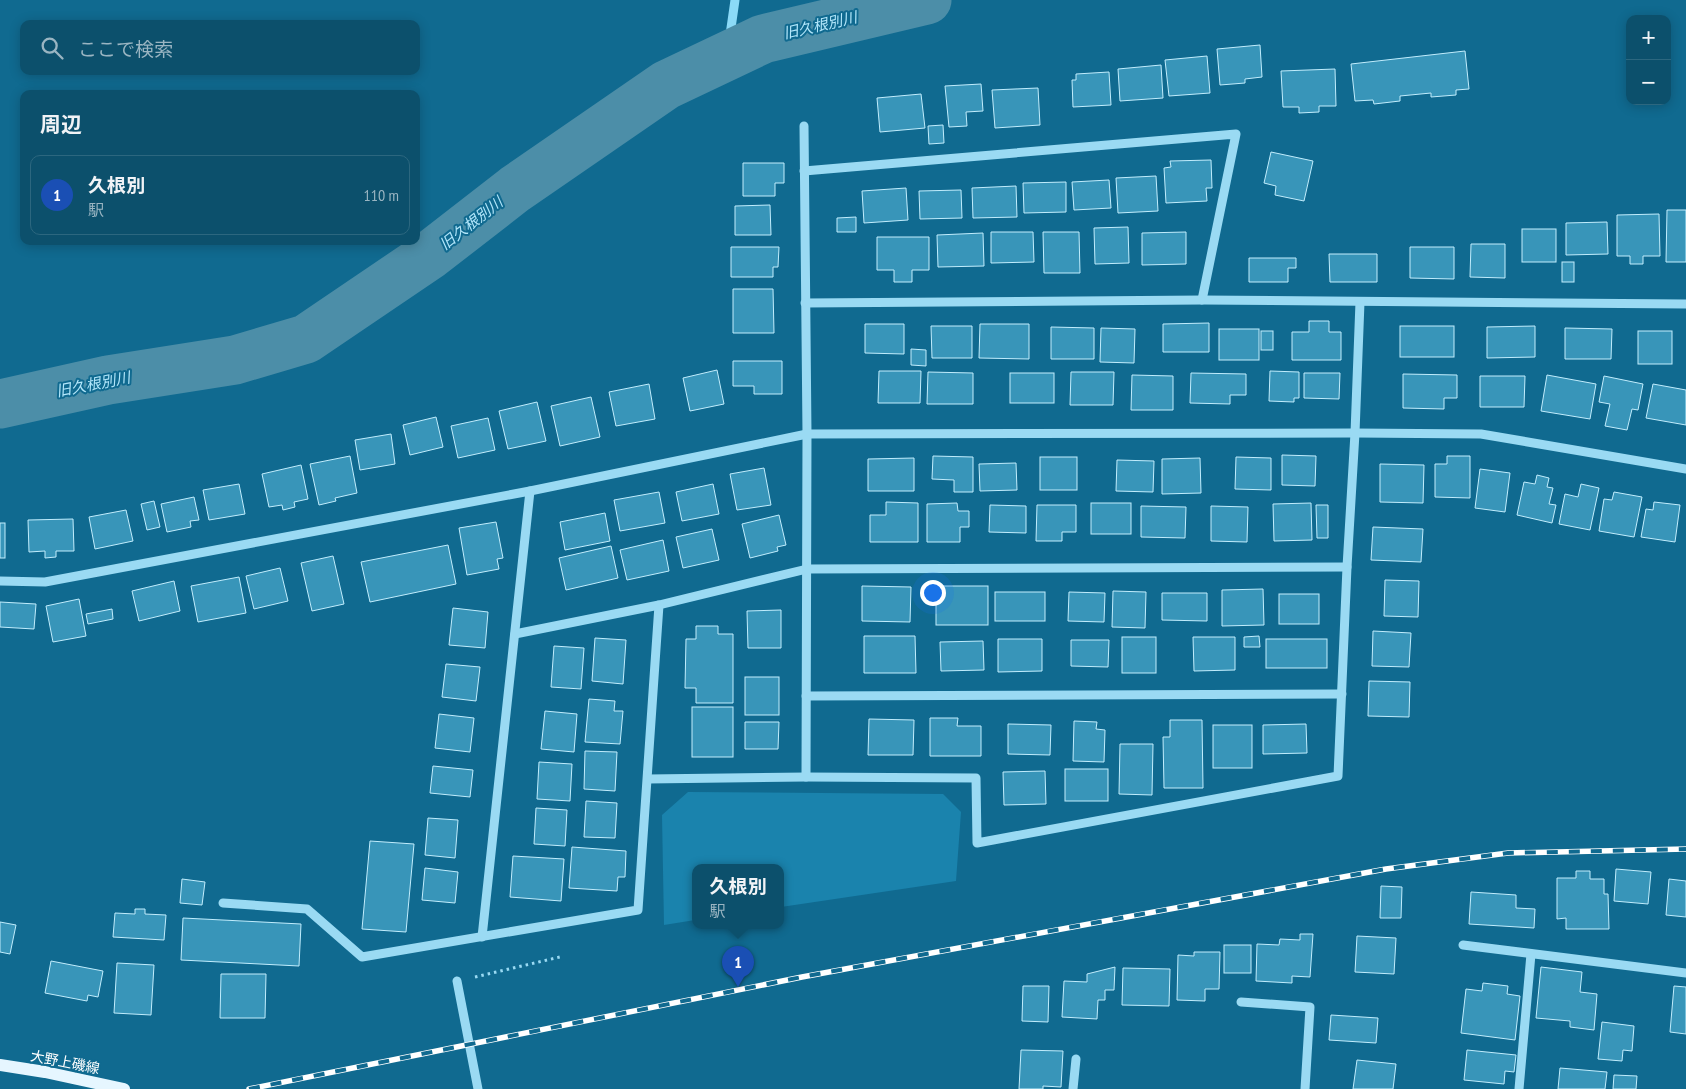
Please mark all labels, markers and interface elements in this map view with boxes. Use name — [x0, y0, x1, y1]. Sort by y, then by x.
water label: 旧久根別川 — [781, 7, 861, 43]
map controls — [1626, 15, 1671, 105]
button: + — [1626, 15, 1671, 60]
search box — [20, 20, 420, 75]
icon: search — [38, 34, 66, 62]
text: ここで検索 — [78, 37, 173, 61]
button: − — [1626, 60, 1671, 105]
text: 周辺 — [40, 111, 82, 138]
text: 久根別 — [88, 173, 145, 197]
text: 1 — [53, 185, 61, 205]
text: 110 m — [364, 185, 399, 205]
water label: 旧久根別川 — [436, 191, 508, 254]
text: 駅 — [88, 200, 104, 220]
water label: 旧久根別川 — [54, 367, 134, 400]
your location — [920, 580, 946, 606]
popup — [692, 864, 784, 929]
text: 久根別 — [709, 874, 767, 898]
text: 駅 — [709, 901, 726, 921]
pin: 1 — [722, 946, 754, 987]
street label: 大野上磯線 — [29, 1046, 101, 1078]

